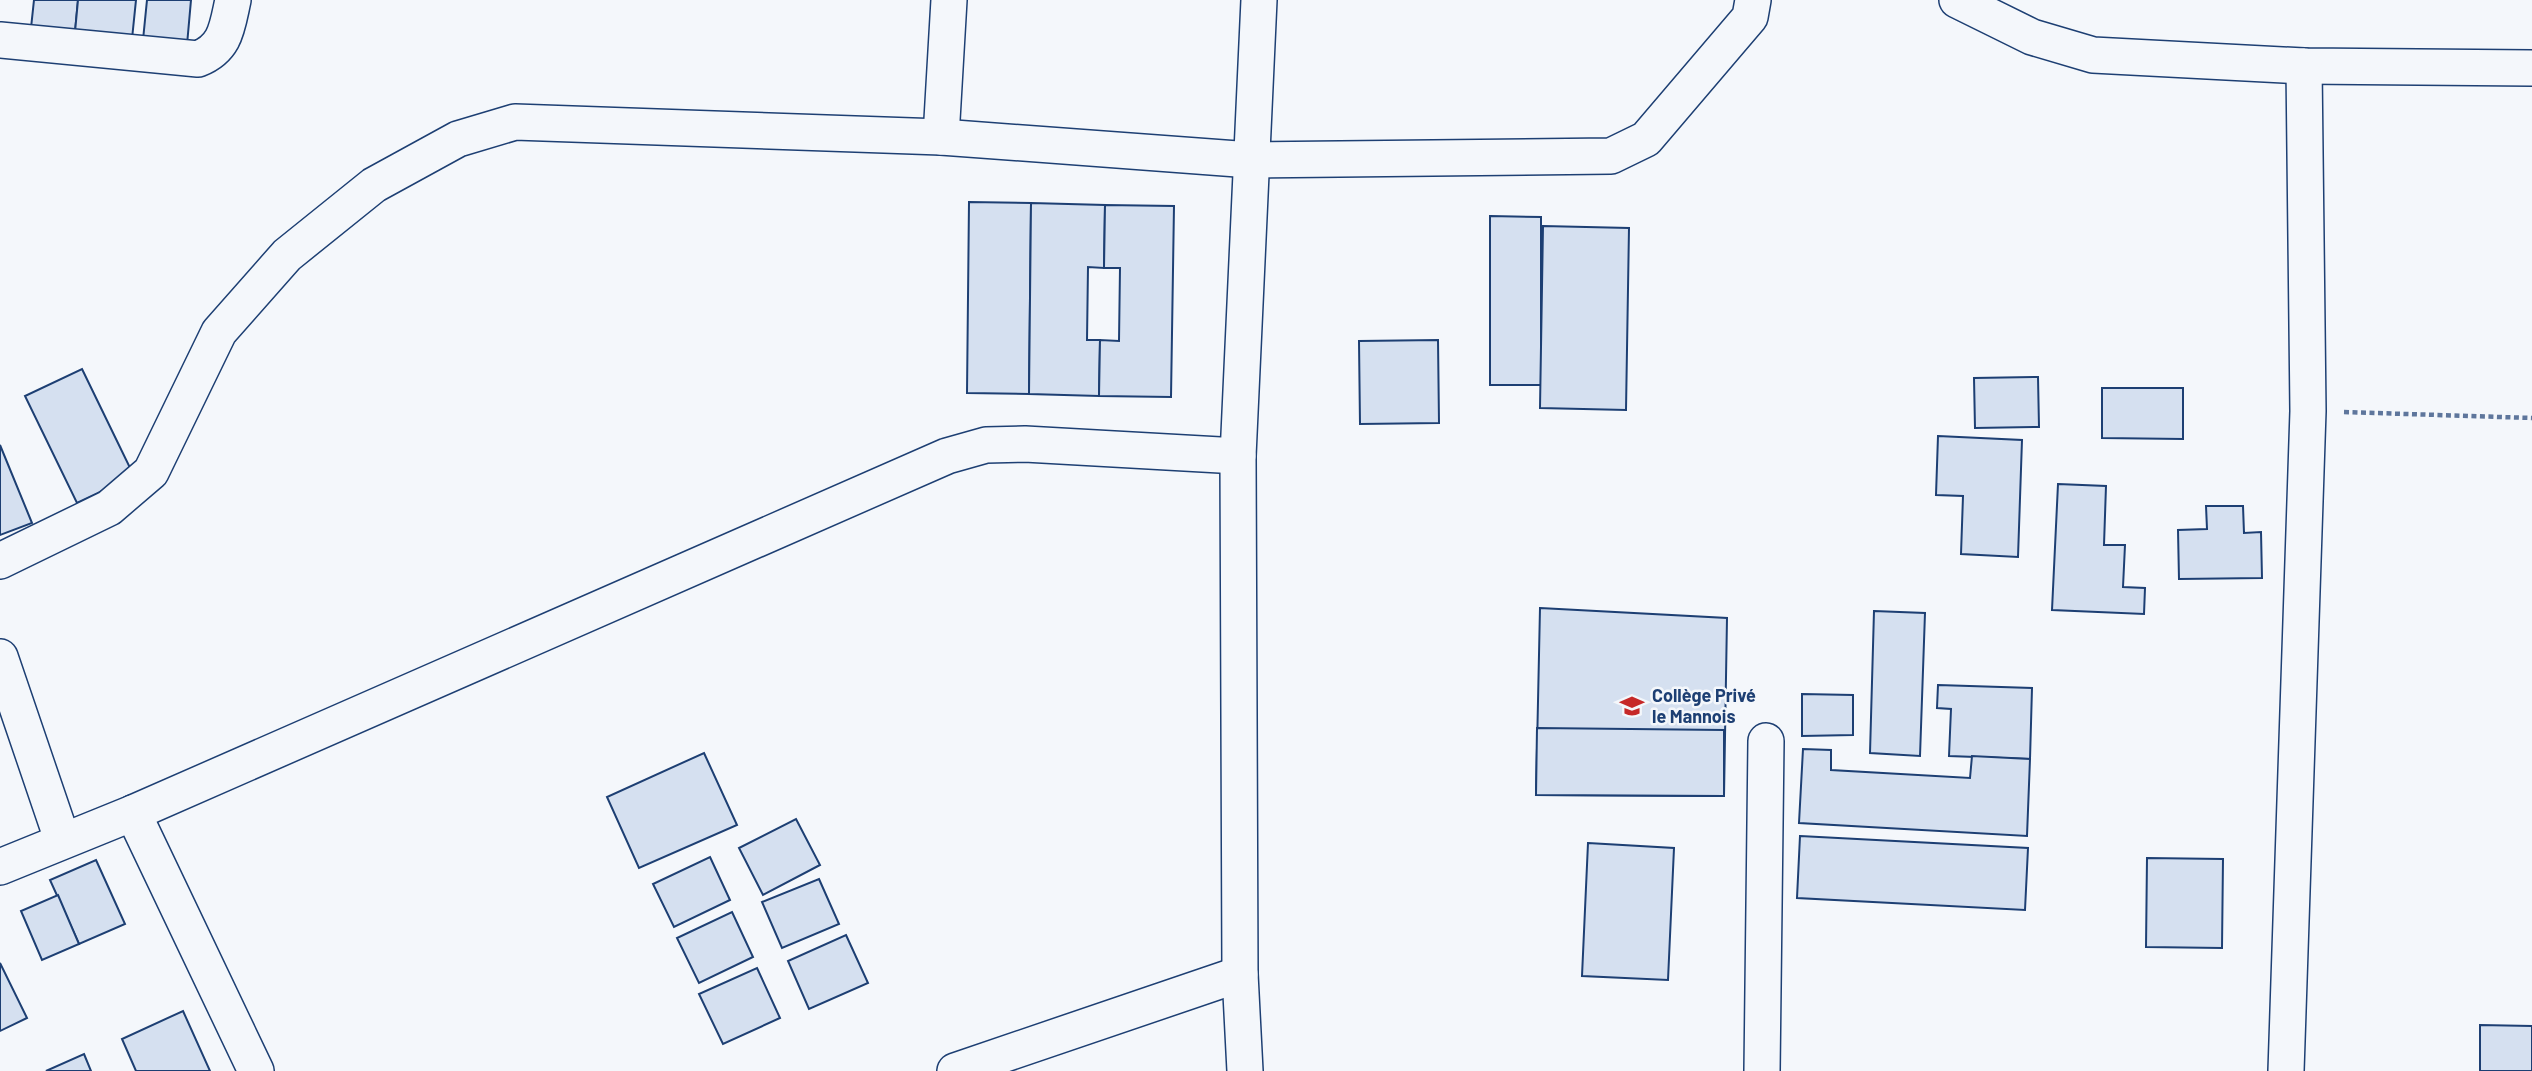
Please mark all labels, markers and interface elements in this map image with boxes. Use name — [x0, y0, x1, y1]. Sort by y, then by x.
place label: Collège Privé le Mannois — [1652, 684, 1756, 727]
school or university icon: Collège Privé le Mannois — [1618, 692, 1646, 720]

